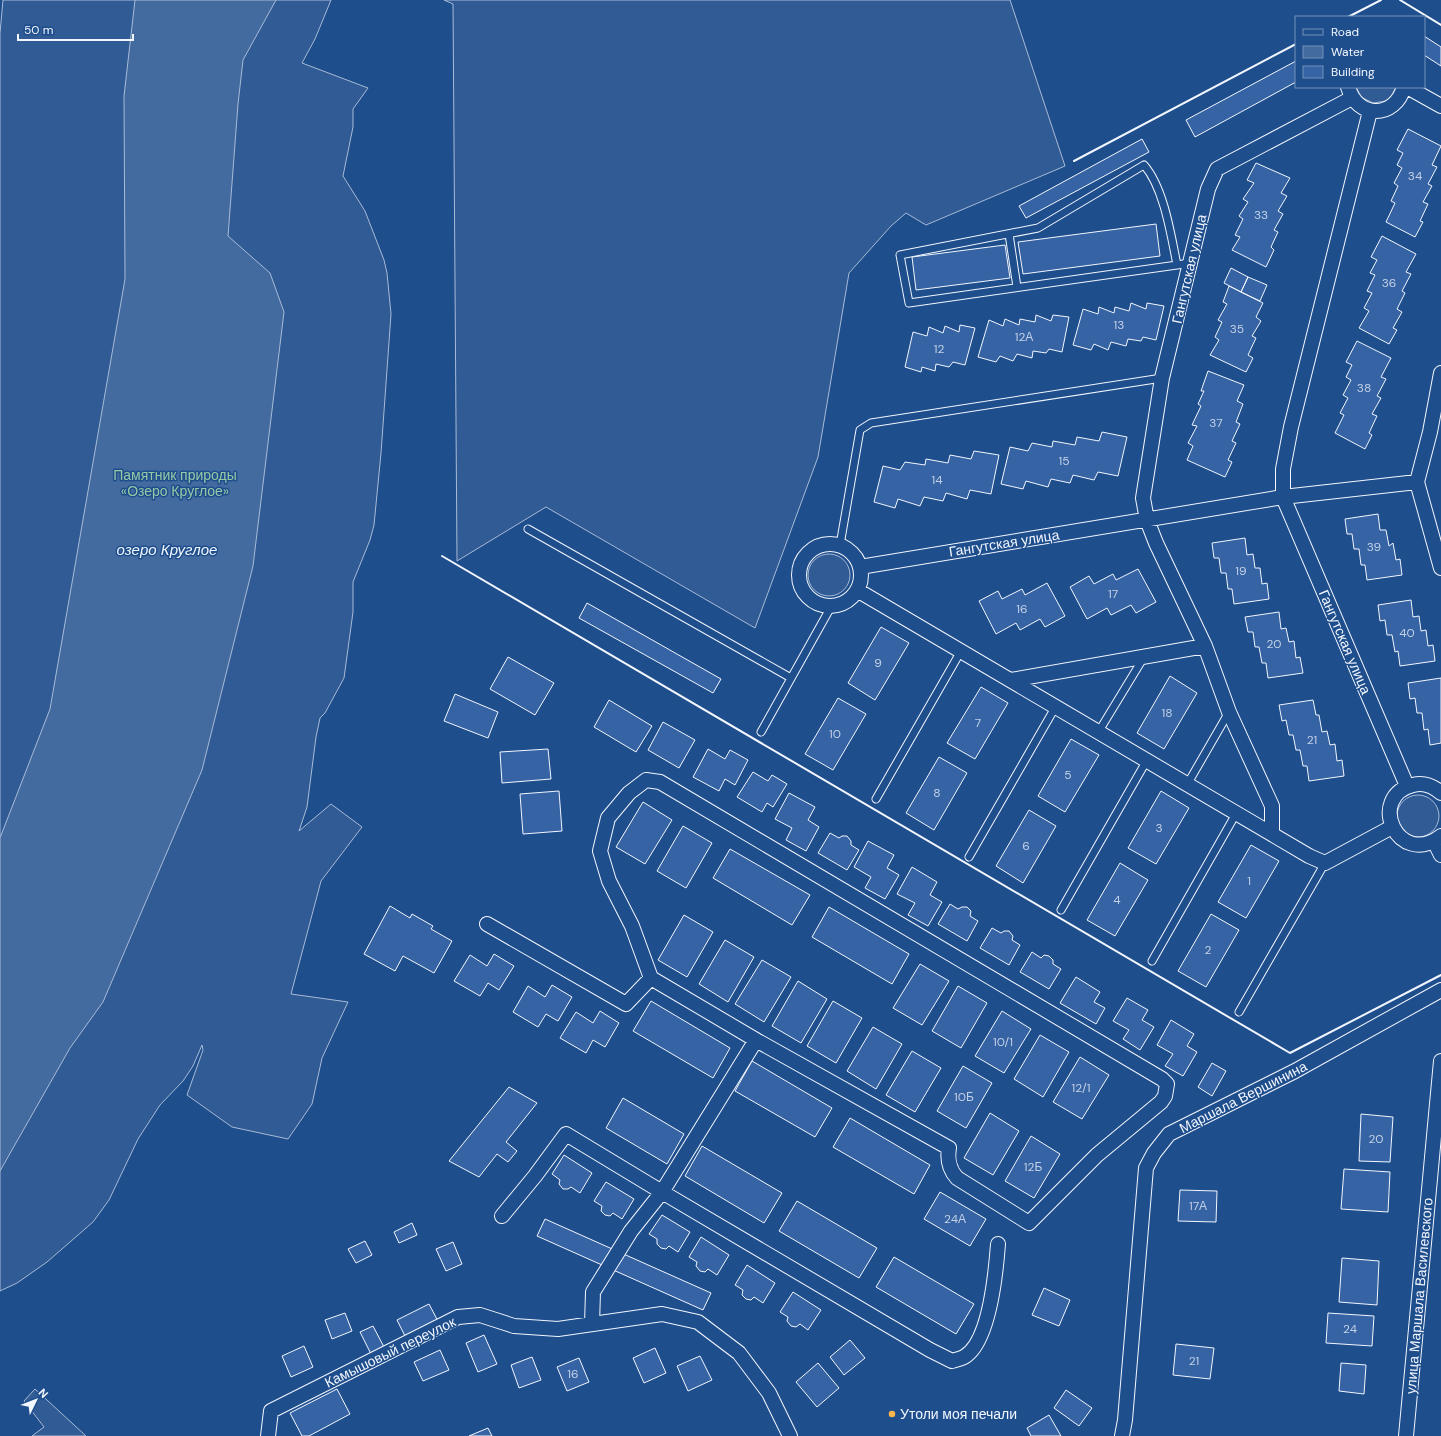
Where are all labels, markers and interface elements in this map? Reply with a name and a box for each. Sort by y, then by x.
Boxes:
scale bar [18,16,133,42]
legend [1295,16,1425,88]
text: 50 m [24,22,53,38]
text: Road [1331,24,1359,40]
text: Water [1331,44,1365,60]
text: Building [1331,64,1375,80]
house number: 34 [1408,168,1422,184]
house number: 33 [1254,207,1268,223]
street label: Гангутская улица [1168,212,1210,325]
house number: 36 [1382,275,1396,291]
house number: 13 [1114,317,1124,333]
house number: 35 [1230,321,1244,337]
house number: 12А [1015,329,1033,345]
house number: 12 [934,341,944,357]
house number: 38 [1357,380,1371,396]
house number: 37 [1209,415,1223,431]
house number: 15 [1058,453,1070,469]
park label: Памятник природы «Озеро Круглое» [113,466,237,500]
house number: 14 [931,472,943,488]
street label: Гангутская улица [947,525,1061,561]
house number: 39 [1367,539,1381,555]
water label: озеро Круглое [117,540,217,560]
house number: 19 [1235,563,1247,579]
house number: 17 [1108,586,1118,602]
street label: Гангутская улица [1315,587,1375,697]
house number: 16 [1016,601,1028,617]
house number: 40 [1399,625,1415,641]
house number: 20 [1266,636,1282,652]
house number: 9 [874,655,882,671]
house number: 18 [1161,705,1173,721]
house number: 7 [975,715,981,731]
house number: 10 [829,726,841,742]
house number: 21 [1307,732,1317,748]
house number: 5 [1064,767,1072,783]
house number: 8 [933,785,941,801]
house number: 3 [1155,820,1163,836]
house number: 6 [1022,838,1030,854]
house number: 1 [1247,873,1251,889]
house number: 4 [1113,892,1121,908]
house number: 2 [1205,942,1212,958]
house number: 10/1 [993,1034,1013,1050]
street label: Маршала Вершинина [1176,1057,1310,1137]
house number: 12/1 [1071,1080,1091,1096]
house number: 10Б [954,1089,974,1105]
house number: 20 [1368,1131,1384,1147]
house number: 12Б [1024,1159,1042,1175]
street label: улица Маршала Василевского [1401,1197,1437,1395]
house number: 17А [1189,1198,1207,1214]
house number: 24А [944,1211,966,1227]
street label: Камышовый переулок [322,1312,459,1392]
house number: 24 [1343,1321,1357,1337]
house number: 21 [1189,1353,1199,1369]
house number: 16 [567,1366,579,1382]
north arrow [16,1380,56,1420]
text: N [35,1385,51,1401]
place label: Утоли моя печали [900,1405,1017,1423]
marker: Утоли моя печали [887,1409,897,1419]

